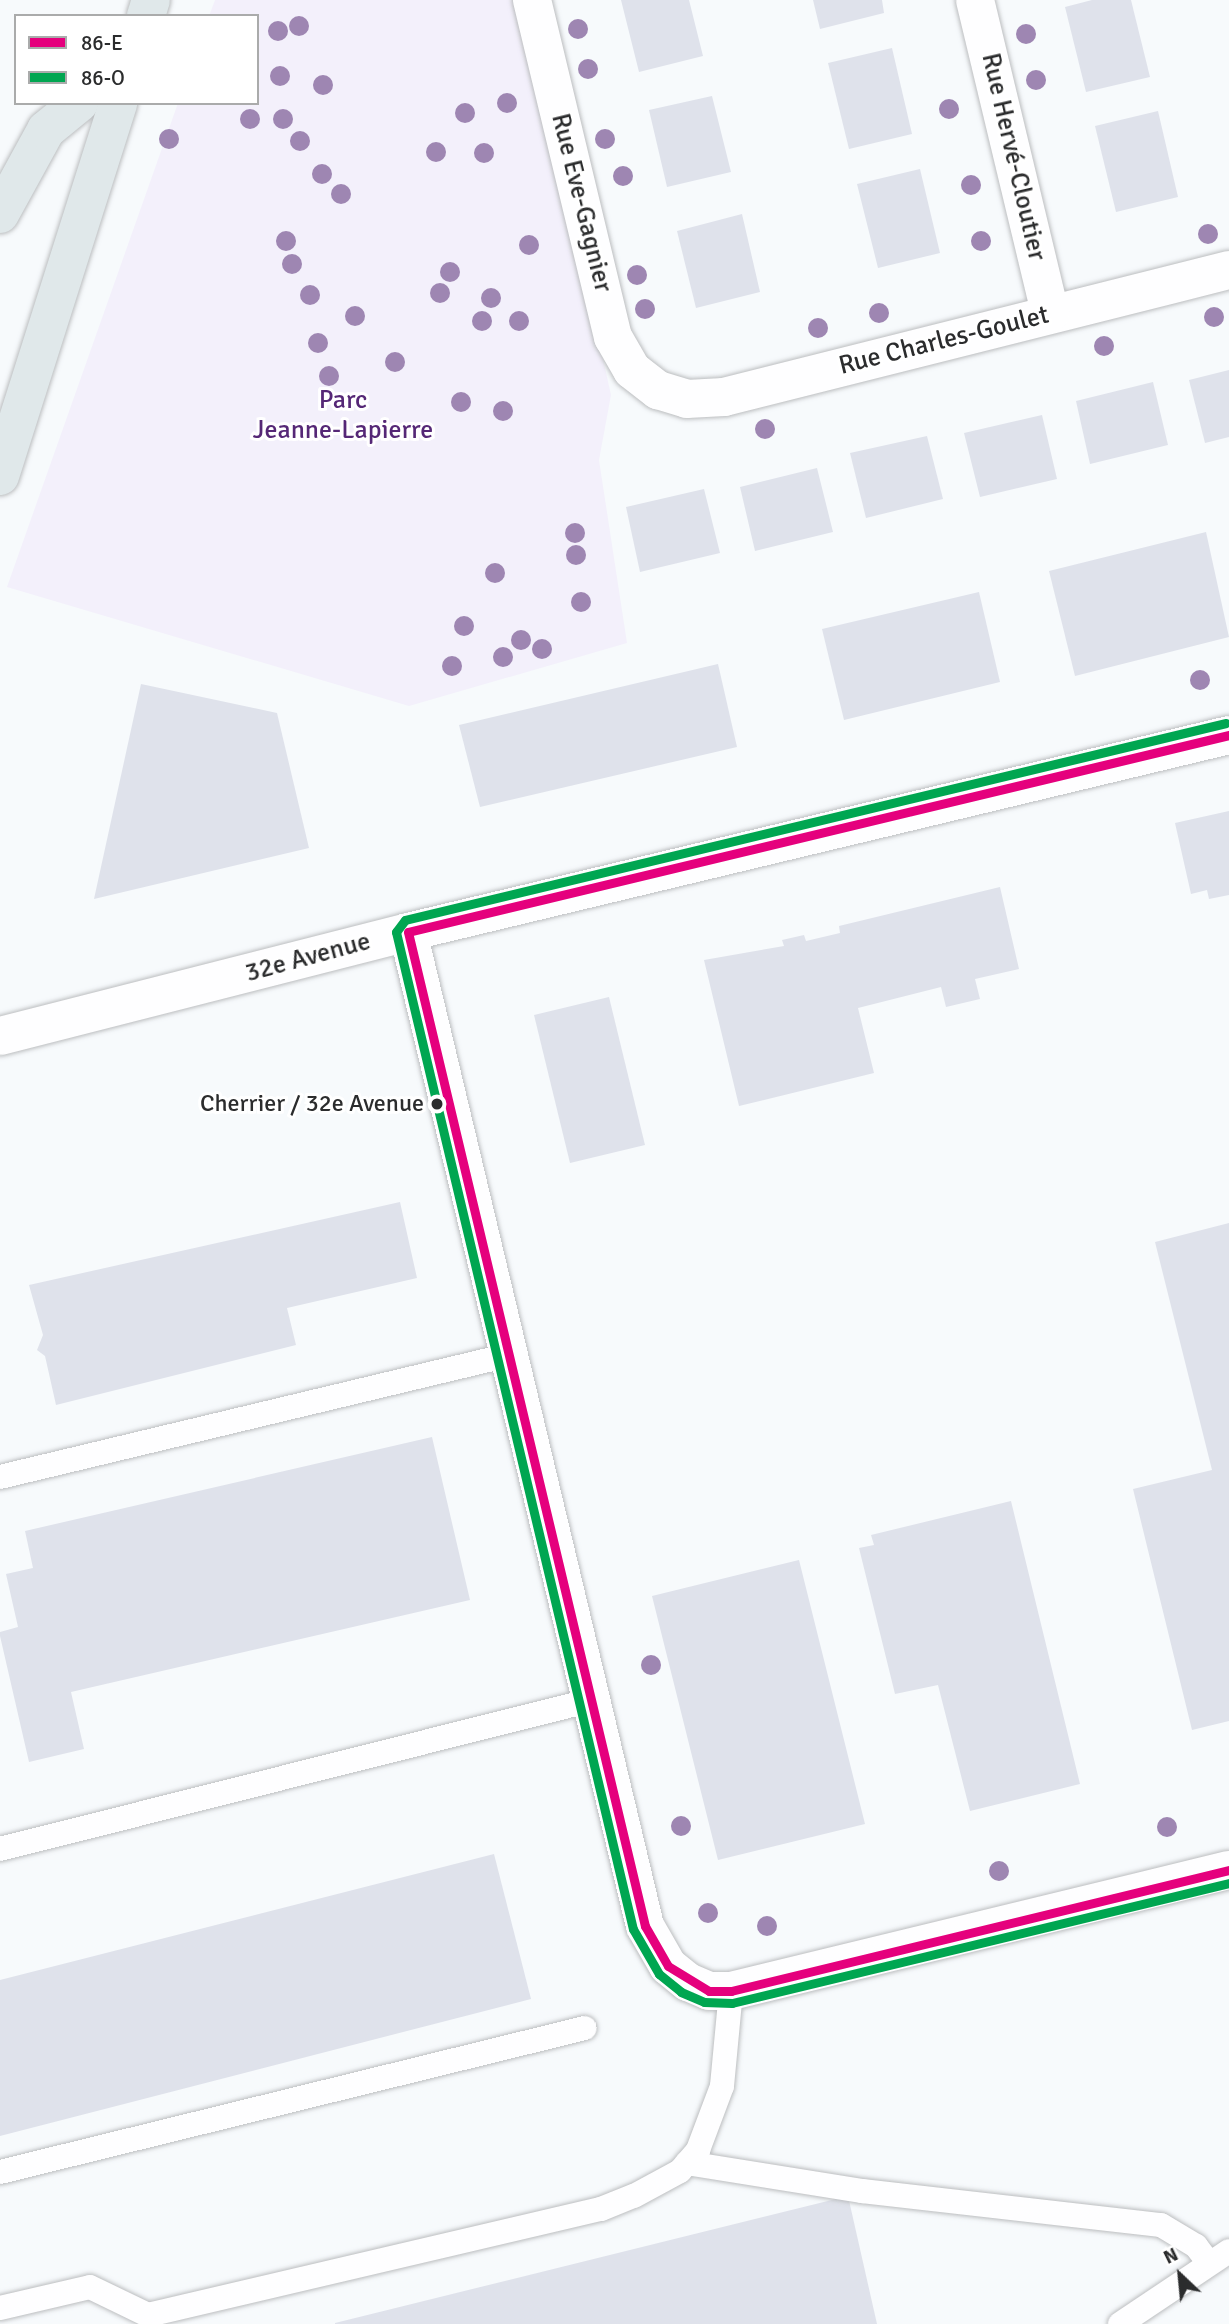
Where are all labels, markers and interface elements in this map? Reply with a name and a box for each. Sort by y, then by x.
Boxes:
legend [14,14,259,105]
text: 86-E [81,30,123,56]
street label: Rue Hervé-Cloutier [974,50,1052,264]
text: 86-O [81,65,125,91]
street label: Rue Eve-Gagnier [544,110,618,296]
street label: Rue Charles-Goulet [836,300,1052,382]
park label: Parc Jeanne-Lapierre [253,385,433,446]
street label: 32e Avenue [242,926,374,990]
place label: Cherrier / 32e Avenue [200,1090,424,1118]
marker: Cherrier / 32e Avenue [430,1097,444,1111]
north arrow [1145,2240,1215,2310]
text: N [1160,2242,1182,2270]

